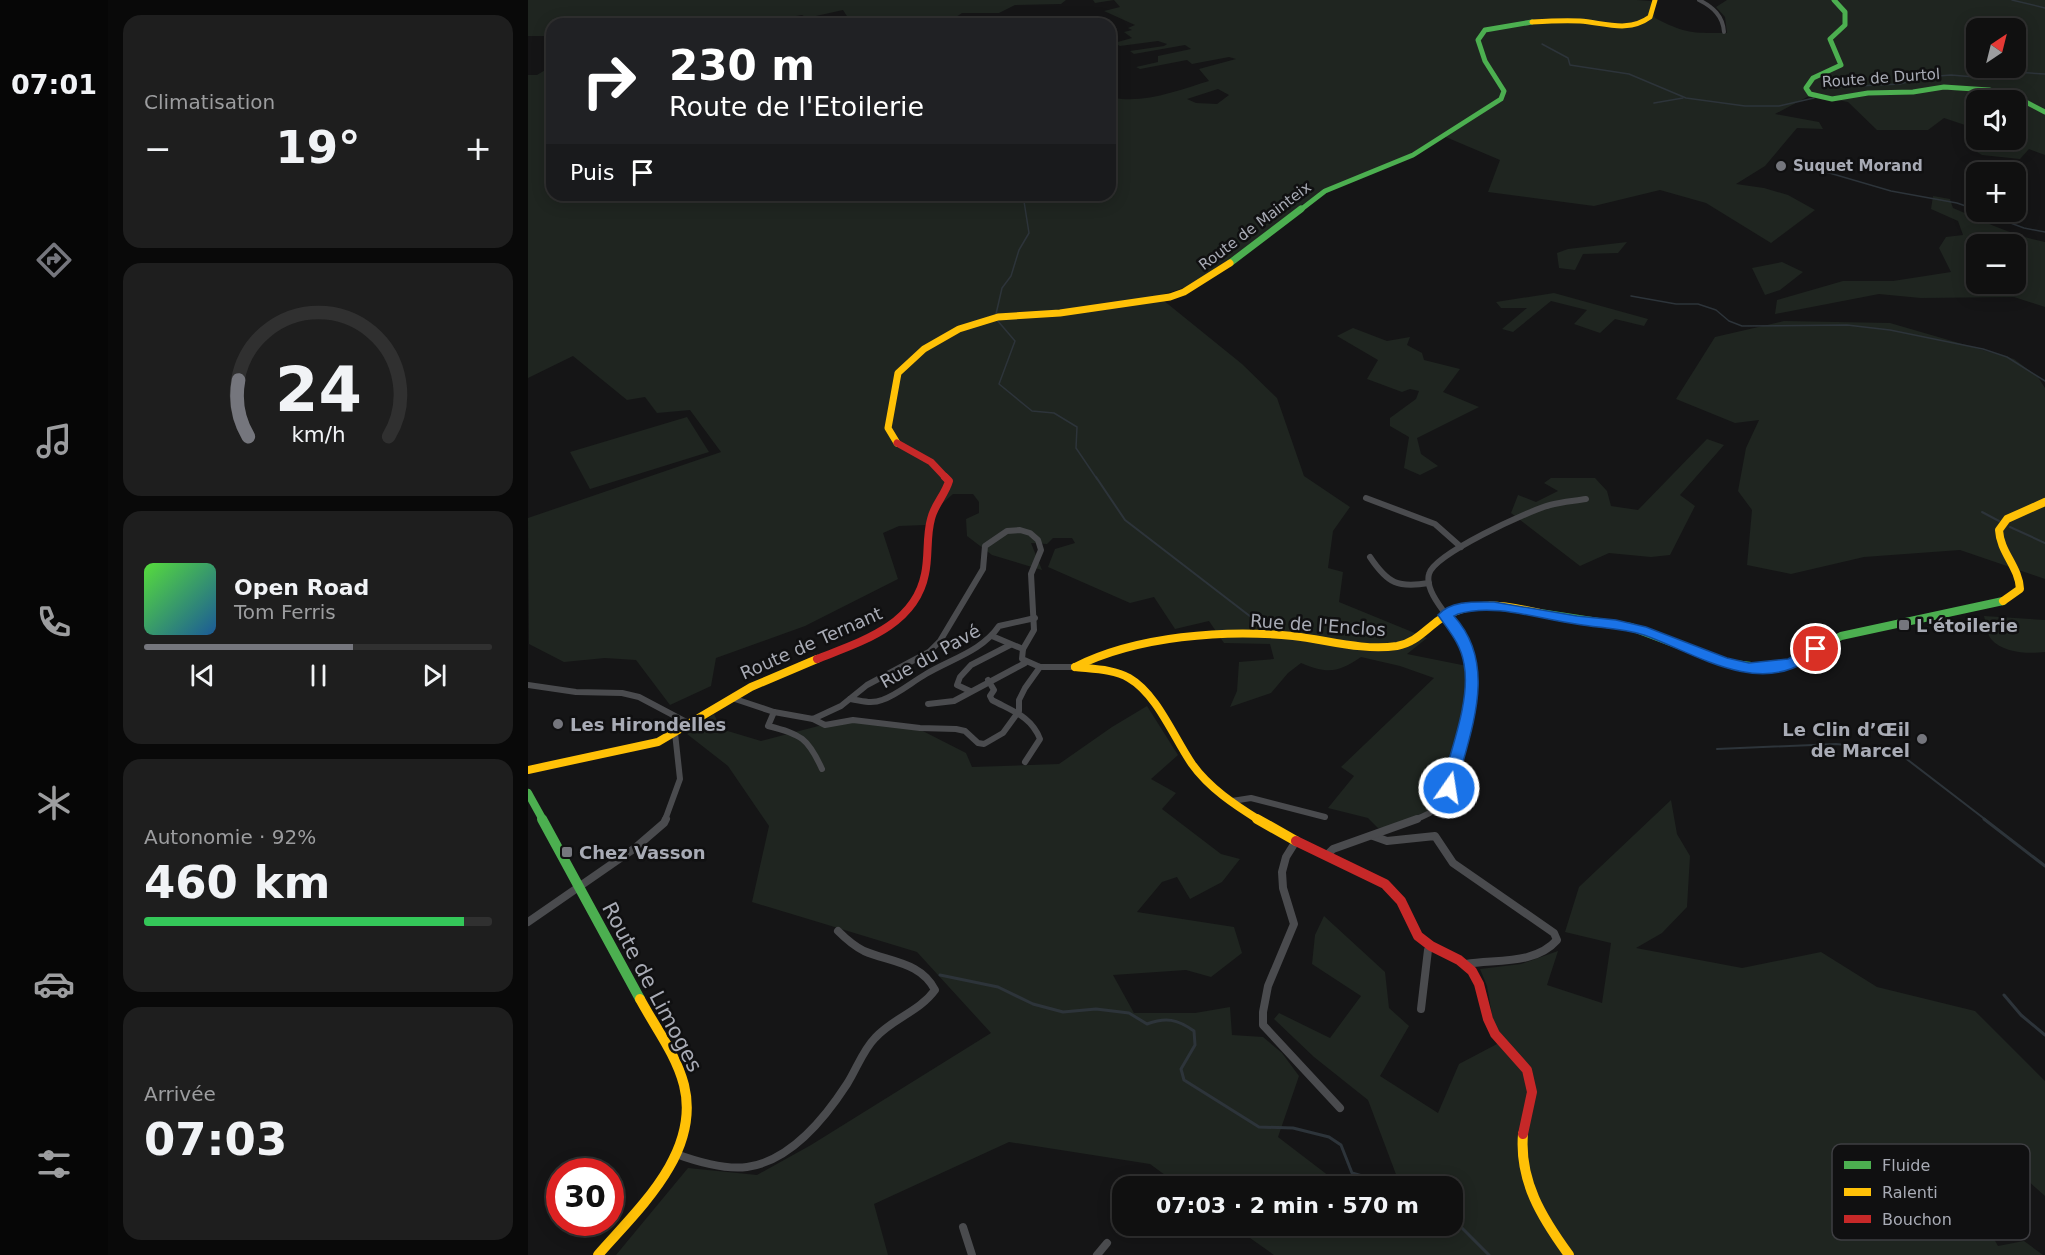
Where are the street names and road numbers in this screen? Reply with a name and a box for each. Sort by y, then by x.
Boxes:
street label: Route de Durtol [1821,65,1941,91]
street label: Route de Mainteix [1195,178,1315,274]
street label: Route de Ternant [737,602,885,684]
street label: Rue de l'Enclos [1249,610,1387,640]
street label: Rue du Pavé [876,620,984,692]
street label: Route de Limoges [597,898,707,1076]

